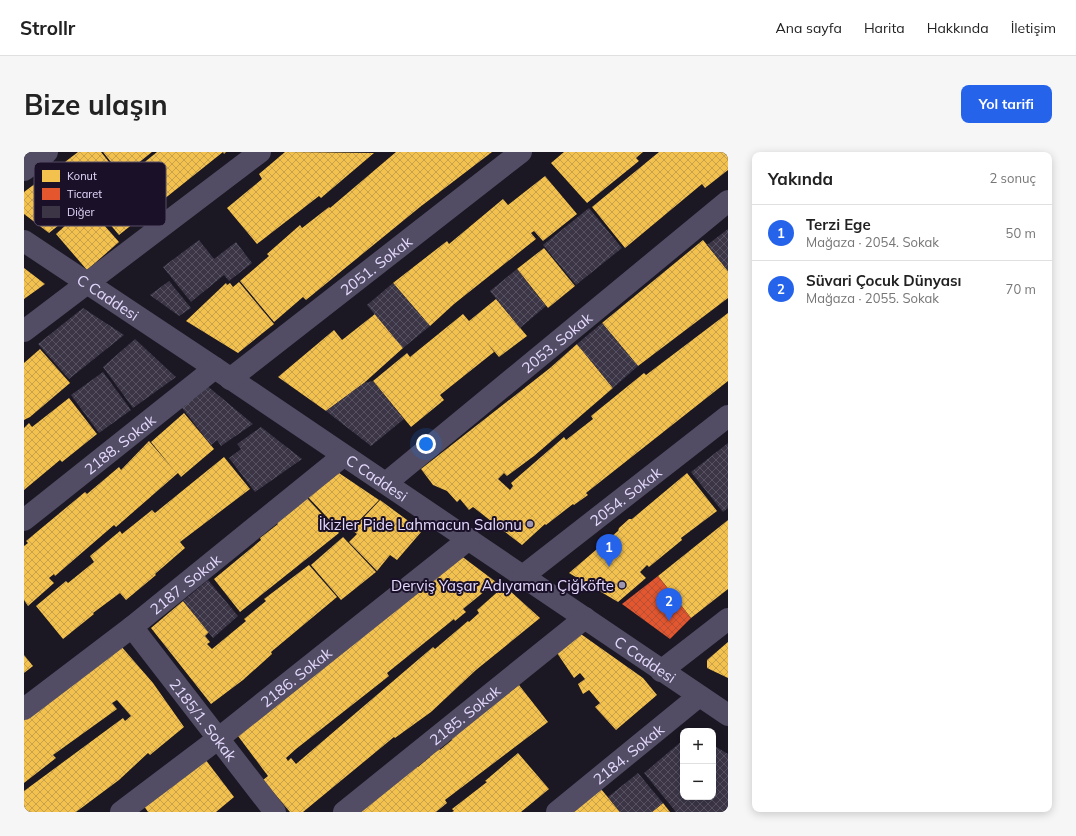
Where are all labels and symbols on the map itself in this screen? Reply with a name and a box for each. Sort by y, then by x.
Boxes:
legend [34,162,166,226]
text: Konut [67,169,97,183]
text: Ticaret [67,187,102,201]
text: Diğer [67,205,94,219]
street label: 2051. Sokak [336,231,416,299]
street label: C Caddesi [74,270,143,324]
street label: 2053. Sokak [517,308,596,377]
street label: 2188. Sokak [80,410,159,478]
your location [416,434,436,454]
street label: C Caddesi [343,450,412,505]
street label: 2054. Sokak [586,462,665,530]
place label: İkizler Pide Lahmacun Salonu [319,515,522,534]
marker: İkizler Pide Lahmacun Salonu [525,519,535,529]
pin: 1 [596,534,622,567]
street label: 2187. Sokak [146,549,225,618]
place label: Derviş Yaşar Adıyaman Çiğköfte [391,576,614,595]
marker: Derviş Yaşar Adıyaman Çiğköfte [617,580,627,590]
pin: 2 [656,588,682,621]
street label: C Caddesi [611,632,680,687]
street label: 2186. Sokak [256,643,335,711]
street label: 2185/1. Sokak [166,675,242,765]
street label: 2185. Sokak [425,680,504,749]
street label: 2184. Sokak [589,719,668,788]

